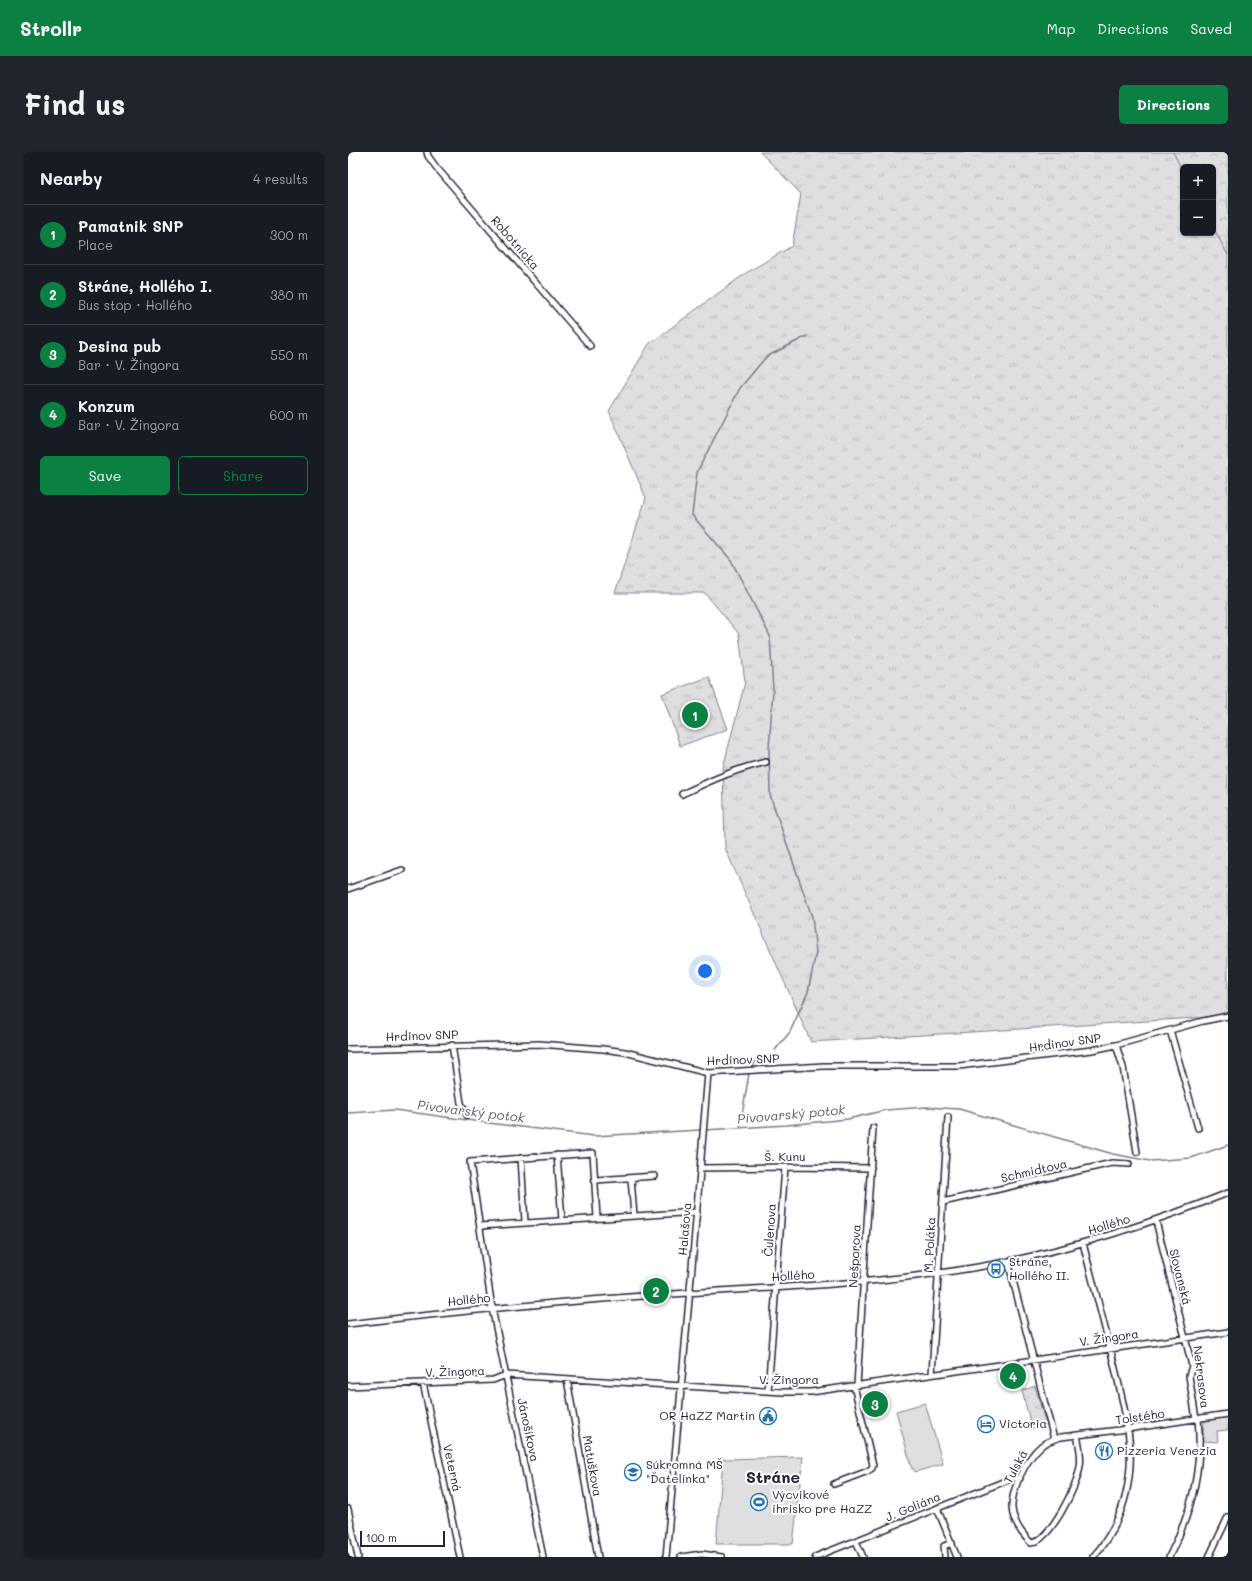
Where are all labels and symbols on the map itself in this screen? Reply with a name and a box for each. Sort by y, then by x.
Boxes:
street label: Robotnícka [488,212,543,273]
pin: 1 [682,700,708,730]
your location [695,961,715,981]
street label: Hrdinov SNP [385,1026,459,1044]
street label: Hrdinov SNP [1028,1029,1102,1055]
street label: Hrdinov SNP [706,1050,780,1068]
water label: Pivovarský potok [416,1095,527,1126]
water label: Pivovarský potok [736,1100,847,1127]
street label: Š. Kunu [764,1148,806,1164]
street label: Schmidtova [999,1155,1069,1185]
street label: Halašova [674,1202,694,1256]
street label: Čulenova [759,1203,779,1257]
street label: Hollého [1086,1210,1132,1238]
street label: M. Poláka [920,1217,938,1273]
street label: Nešporova [844,1224,864,1288]
street label: Slovanská [1166,1247,1196,1306]
place label: Stráne, Hollého II. [1009,1253,1070,1283]
bus stop icon: Stráne, Hollého II. [986,1259,1006,1279]
street label: Hollého [771,1266,815,1284]
pin: 2 [643,1276,669,1306]
street label: Hollého [447,1289,491,1309]
street label: V. Žingora [1078,1325,1140,1349]
street label: Nekrasova [1190,1345,1214,1409]
pin: 4 [1000,1361,1026,1391]
street label: V. Žingora [425,1362,485,1380]
street label: V. Žingora [759,1371,819,1387]
pin: 3 [862,1389,888,1419]
street label: Jánošíkova [514,1396,544,1463]
street label: Tolstého [1114,1405,1165,1427]
public building icon: OR HaZZ Martin [758,1406,778,1426]
place label: OR HaZZ Martin [659,1407,755,1423]
hotel icon: Victoria [976,1414,996,1434]
place label: Victoria [999,1415,1047,1431]
street label: Matuškova [580,1434,606,1498]
restaurant icon: Pizzeria Venezia [1094,1441,1114,1461]
place label: Pizzeria Venezia [1117,1442,1217,1458]
street label: Veterná [440,1443,466,1493]
street label: Tulská [1000,1447,1031,1486]
place label: Súkromná MŠ "Ďatelinka" [646,1456,723,1486]
school or university icon: Súkromná MŠ "Ďatelinka" [623,1462,643,1482]
district label: Stráne [746,1466,800,1487]
place label: Výcvikové ihrisko pre HaZZ [772,1486,872,1516]
street label: J. Goliána [883,1488,943,1524]
sports icon: Výcvikové ihrisko pre HaZZ [749,1492,769,1512]
scale bar [360,1529,445,1548]

